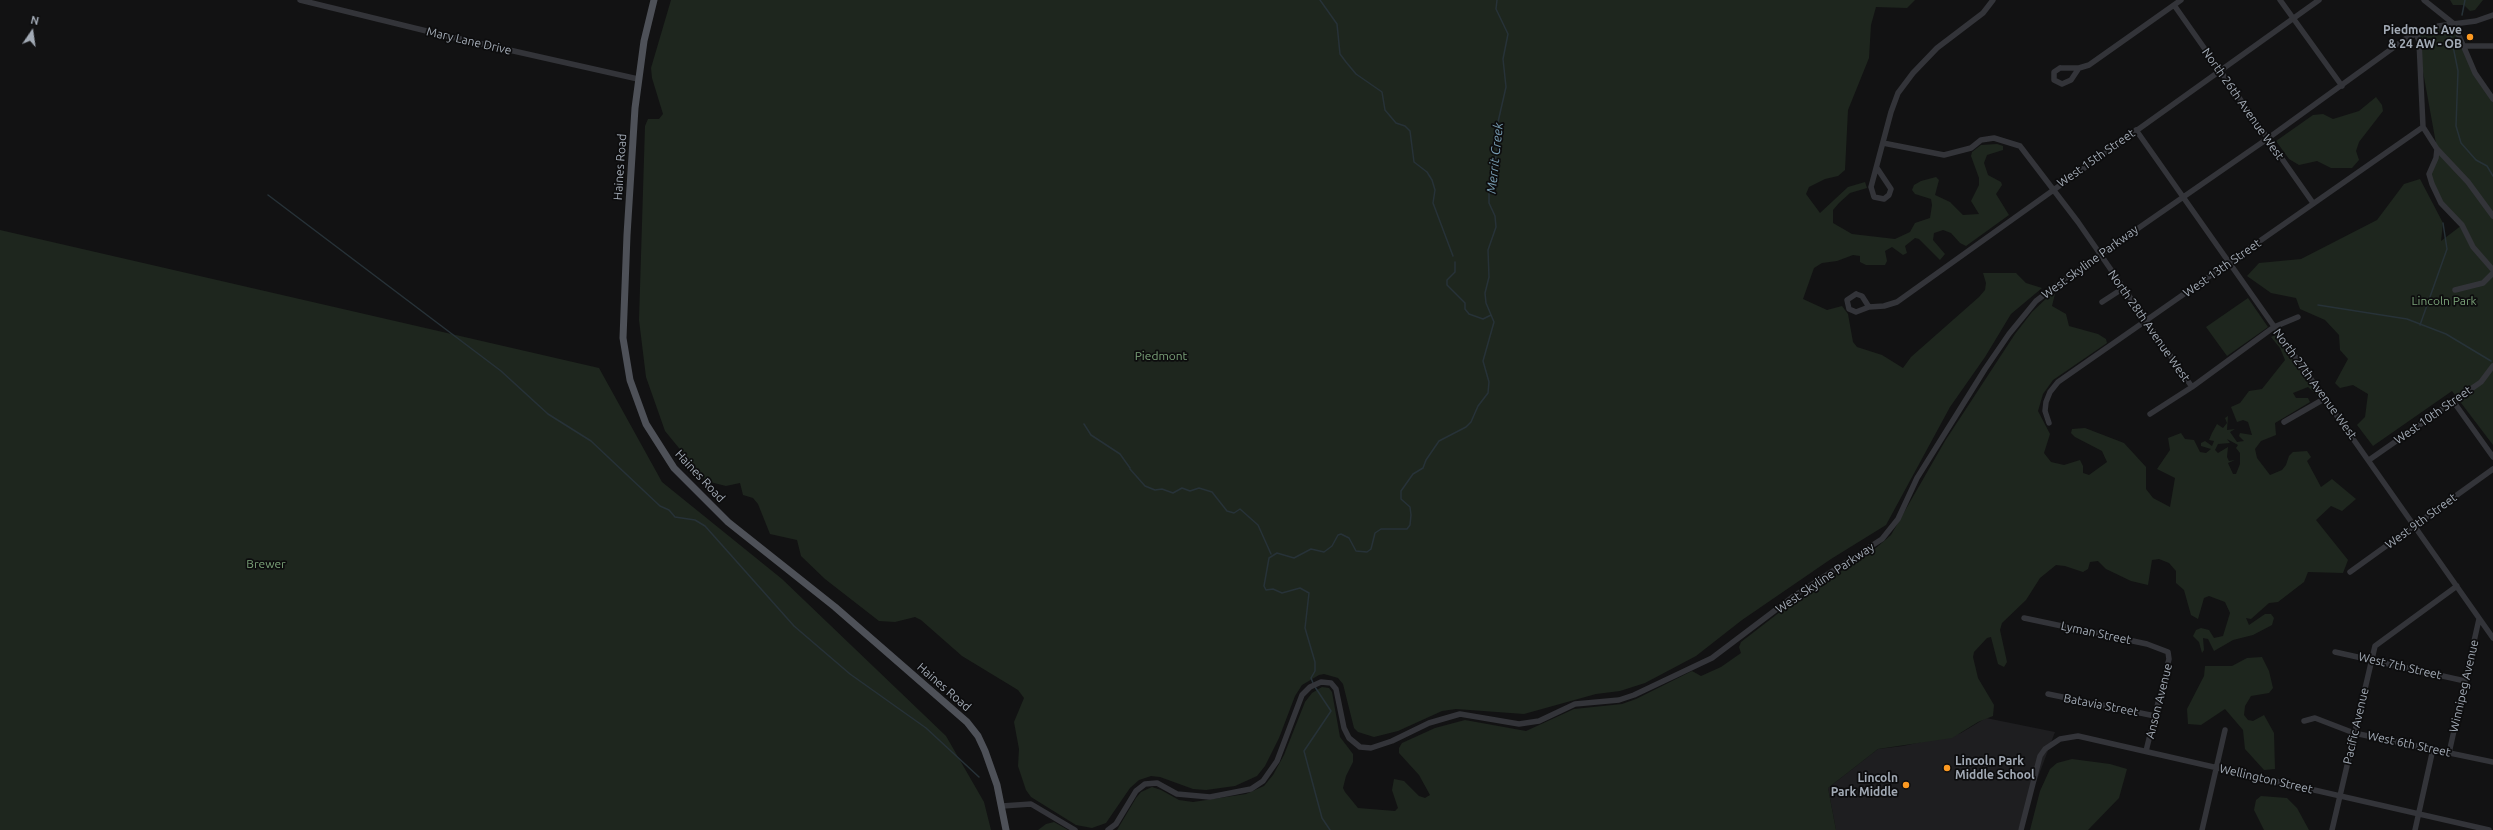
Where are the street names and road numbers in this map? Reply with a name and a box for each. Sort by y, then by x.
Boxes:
street label: Mary Lane Drive [425,24,513,58]
street label: North 26th Avenue West [2199,45,2287,163]
street label: West 15th Street [2054,126,2138,190]
street label: Haines Road [610,133,630,201]
street label: West Skyline Parkway [2039,222,2141,302]
street label: West 13th Street [2180,236,2264,300]
street label: North 28th Avenue West [2105,267,2193,385]
street label: North 27th Avenue West [2270,326,2360,442]
street label: West 10th Street [2391,383,2475,447]
street label: Haines Road [672,447,728,505]
street label: West 9th Street [2382,490,2460,552]
street label: West Skyline Parkway [1773,540,1877,616]
street label: Lyman Street [2060,619,2132,647]
street label: Winnipeg Avenue [2446,638,2482,734]
street label: West 7th Street [2357,649,2443,683]
street label: Haines Road [914,660,974,714]
street label: Anson Avenue [2143,662,2175,740]
street label: Pacific Avenue [2340,686,2372,766]
street label: Batavia Street [2062,691,2140,719]
street label: West 6th Street [2366,728,2452,760]
street label: Wellington Street [2218,761,2314,797]

